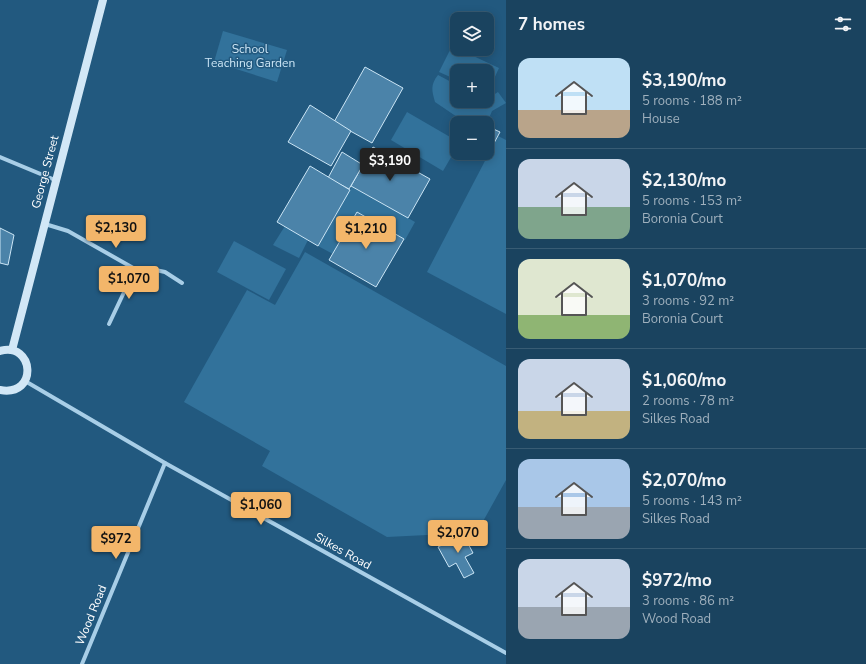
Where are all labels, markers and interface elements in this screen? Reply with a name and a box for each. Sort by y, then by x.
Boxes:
map controls [450,12,494,160]
button: layers [450,12,494,56]
text: 7 homes [518,13,585,36]
icon: filters [832,13,854,35]
park label: School Teaching Garden [205,41,295,71]
button: + [450,64,494,108]
text: $3,190/mo [642,69,726,92]
icon: home [550,74,598,122]
text: 5 rooms · 188 m² [642,92,742,110]
text: House [642,110,680,128]
button: − [450,116,494,160]
street label: George Street [28,133,63,210]
pin: $3,190 [357,148,423,182]
text: $3,190 [369,152,411,170]
text: $2,130/mo [642,169,726,192]
icon: home [550,175,598,223]
text: 5 rooms · 153 m² [642,192,742,210]
text: Boronia Court [642,210,723,228]
pin: $2,130 [83,215,149,249]
pin: $1,210 [333,216,399,250]
text: $2,130 [95,219,137,237]
text: $1,210 [345,220,387,238]
pin: $1,070 [96,266,162,300]
text: $1,070/mo [642,269,726,292]
text: $1,070 [108,270,150,288]
icon: home [550,275,598,323]
text: 3 rooms · 92 m² [642,292,734,310]
text: Boronia Court [642,310,723,328]
text: $1,060/mo [642,369,726,392]
icon: home [550,375,598,423]
text: 2 rooms · 78 m² [642,392,734,410]
text: Silkes Road [642,410,710,428]
text: $2,070/mo [642,469,726,492]
icon: home [550,475,598,523]
pin: $1,060 [228,492,294,526]
text: 5 rooms · 143 m² [642,492,742,510]
text: $1,060 [240,496,282,514]
text: Silkes Road [642,510,710,528]
pin: $2,070 [425,520,491,554]
text: $2,070 [437,524,479,542]
pin: $972 [92,526,140,560]
street label: Silkes Road [312,529,374,573]
text: $972 [100,530,132,548]
text: $972/mo [642,569,712,592]
icon: home [550,575,598,623]
street label: Wood Road [72,582,110,648]
text: 3 rooms · 86 m² [642,592,734,610]
text: Wood Road [642,610,711,628]

